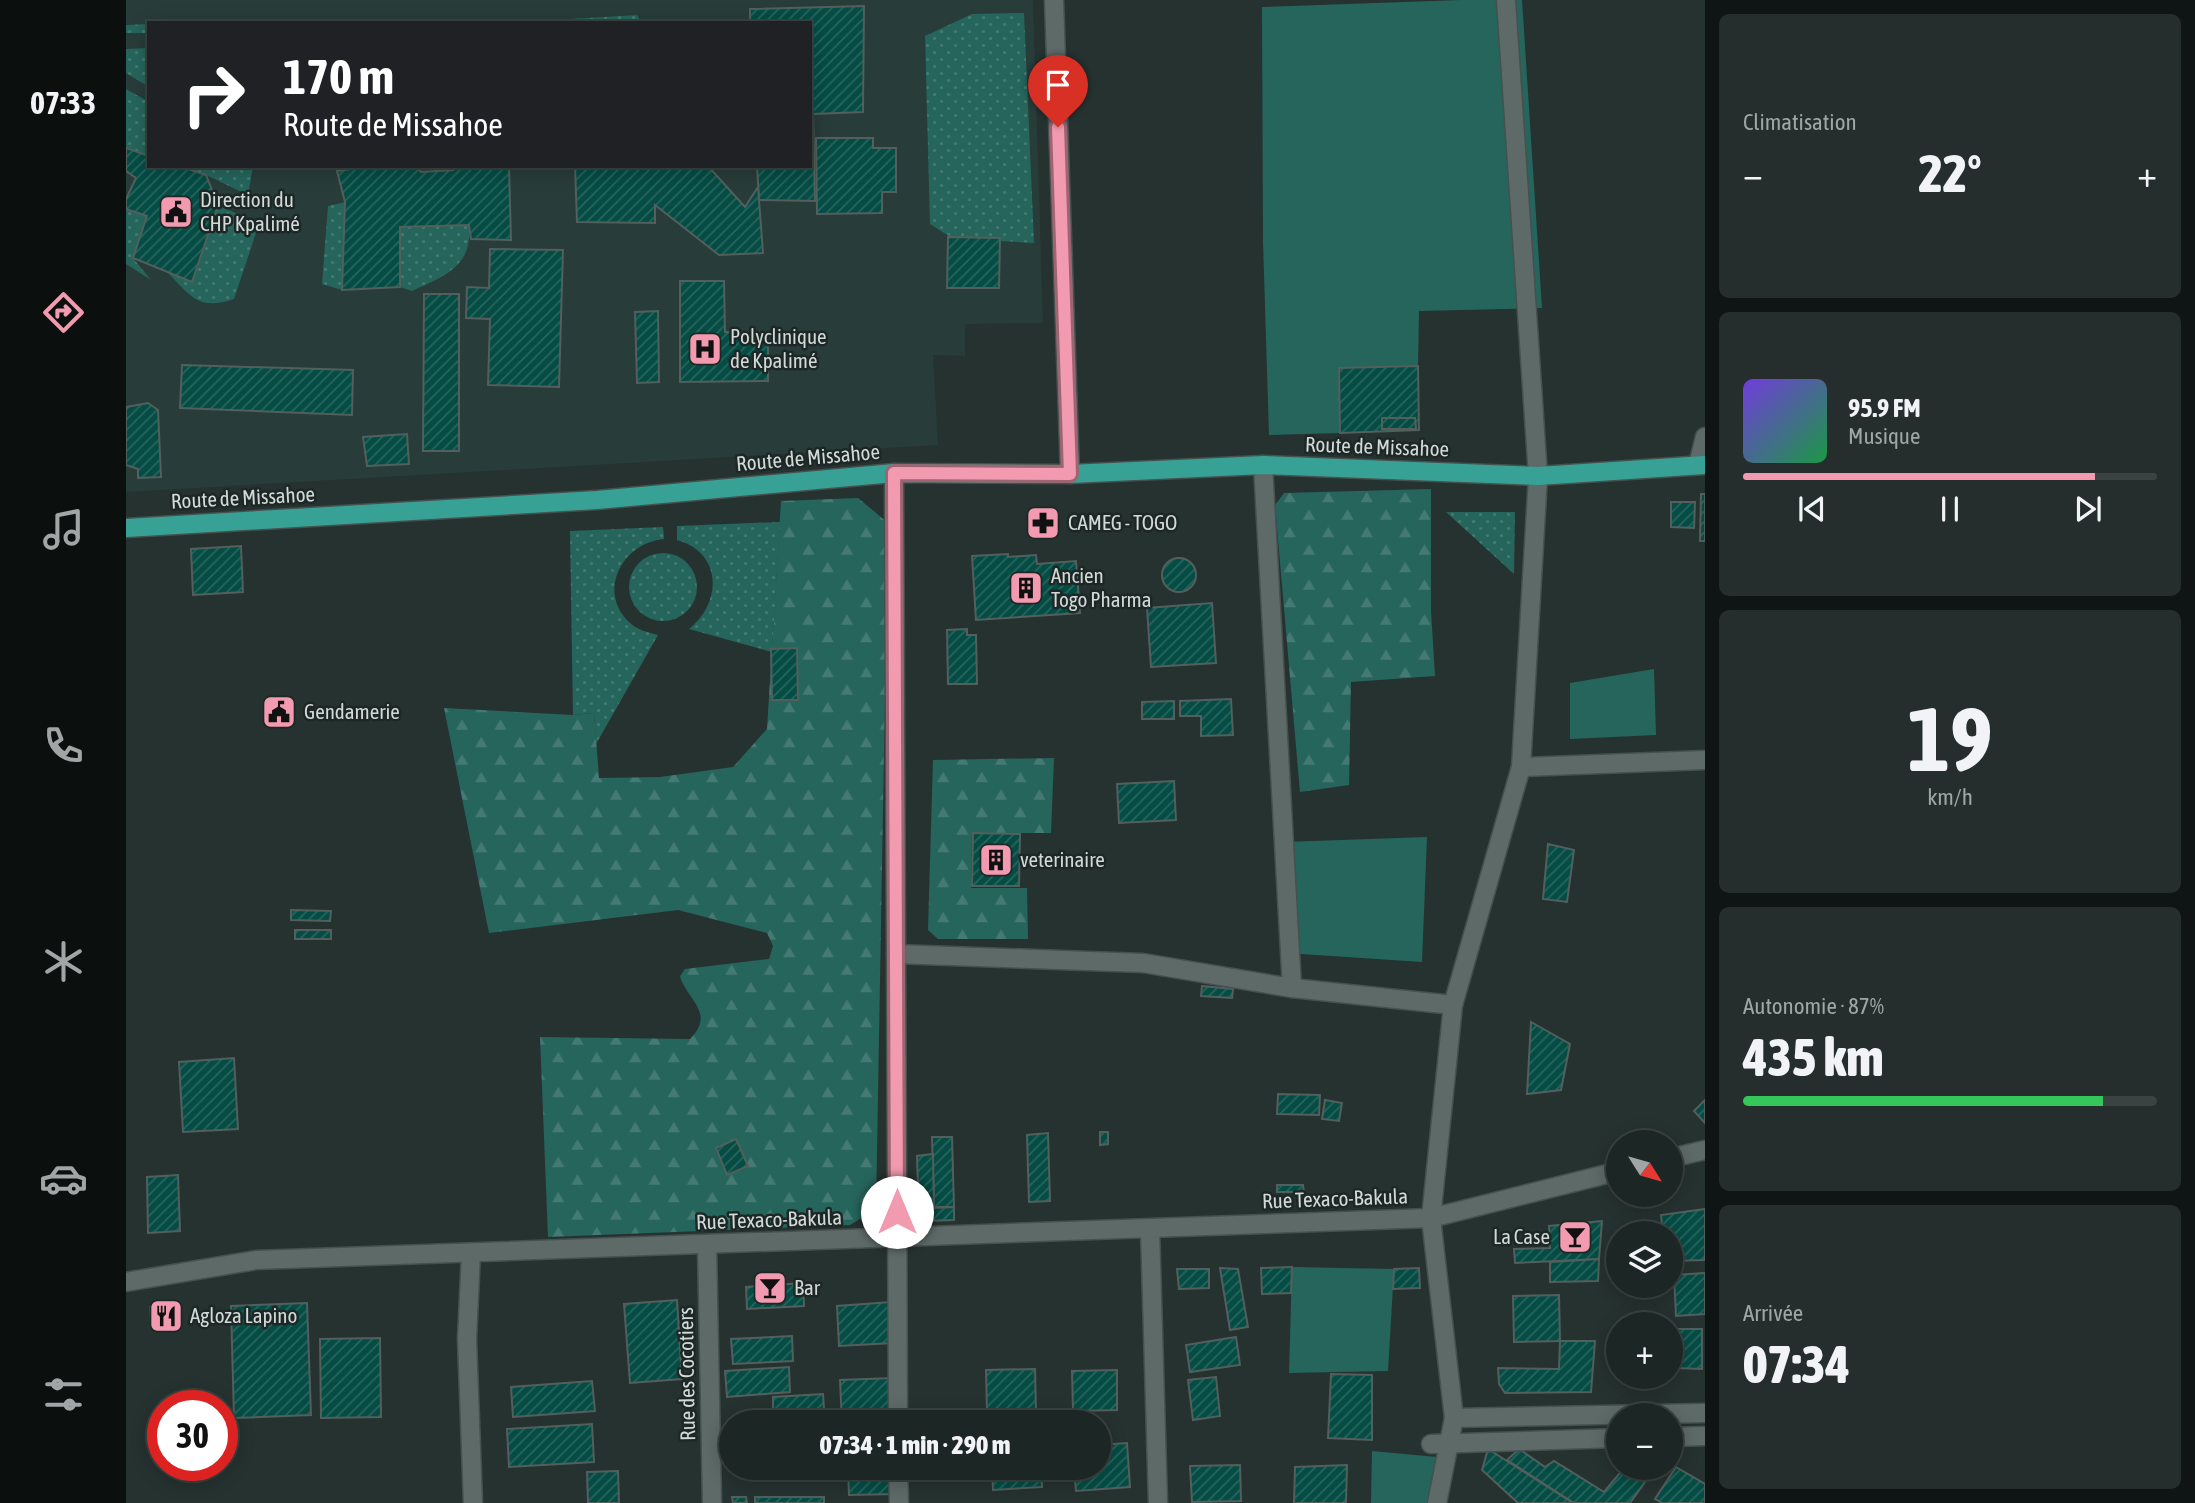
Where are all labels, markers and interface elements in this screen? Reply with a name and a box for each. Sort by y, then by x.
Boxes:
text: 170 m [283,48,394,104]
icon: right [168,49,259,140]
pin [1028,55,1088,127]
icon: arrive [1039,66,1077,104]
text: 07:33 [30,84,96,121]
text: Route de Missahoe [283,106,503,143]
text: Climatisation [1743,109,1857,135]
text: 22° [1918,143,1982,203]
text: − [1743,152,1763,195]
text: + [2137,152,2157,195]
place label: Direction du CHP Kpalimé [200,187,300,235]
public building icon: Direction du CHP Kpalimé [157,193,195,231]
icon: directions [39,288,88,337]
place label: Polyclinique de Kpalimé [730,324,827,372]
hospital icon: Polyclinique de Kpalimé [686,330,724,368]
text: 95.9 FM [1848,393,1921,423]
text: Musique [1848,423,1920,449]
street label: Route de Missahoe [1305,431,1450,461]
street label: Route de Missahoe [735,439,881,475]
street label: Route de Missahoe [170,481,316,513]
icon: previous [1793,490,1831,528]
icon: pause [1931,490,1969,528]
icon: next [2069,490,2107,528]
pharmacy icon: CAMEG - TOGO [1024,504,1062,542]
icon: music [39,505,88,554]
place label: CAMEG - TOGO [1068,510,1177,534]
place label: Ancien Togo Pharma [1051,563,1152,611]
building icon: Ancien Togo Pharma [1007,569,1045,607]
text: 19 [1907,686,1993,790]
public building icon: Gendamerie [260,693,298,731]
place label: Gendamerie [304,699,400,723]
icon: phone [39,721,88,770]
text: km/h [1927,784,1973,810]
building icon: veterinaire [977,841,1015,879]
place label: veterinaire [1020,847,1105,871]
icon: climate [39,937,88,986]
text: Autonomie · 87% [1743,993,1884,1019]
text: 435 km [1743,1027,1884,1087]
north arrow [1606,1130,1684,1208]
map controls [1606,1130,1683,1480]
icon: car [39,1154,88,1203]
position arrow [860,1175,934,1249]
street label: Rue Texaco-Bakula [1262,1183,1408,1213]
street label: Rue Texaco-Bakula [696,1204,842,1234]
bar icon: La Case [1556,1218,1594,1256]
button: layers [1606,1221,1683,1298]
place label: La Case [1493,1224,1550,1248]
bar icon: Bar [751,1269,789,1307]
place label: Bar [794,1275,821,1299]
restaurant icon: Agloza Lapino [147,1297,185,1335]
text: Arrivée [1743,1300,1803,1326]
place label: Agloza Lapino [190,1303,297,1327]
street label: Rue des Cocotiers [673,1307,699,1441]
button: + [1606,1312,1683,1389]
text: 07:34 [1743,1334,1850,1394]
icon: filters [39,1370,88,1419]
speed limit sign: 30 [147,1390,238,1481]
button: − [1606,1403,1683,1480]
text: 07:34 · 1 min · 290 m [820,1430,1010,1460]

